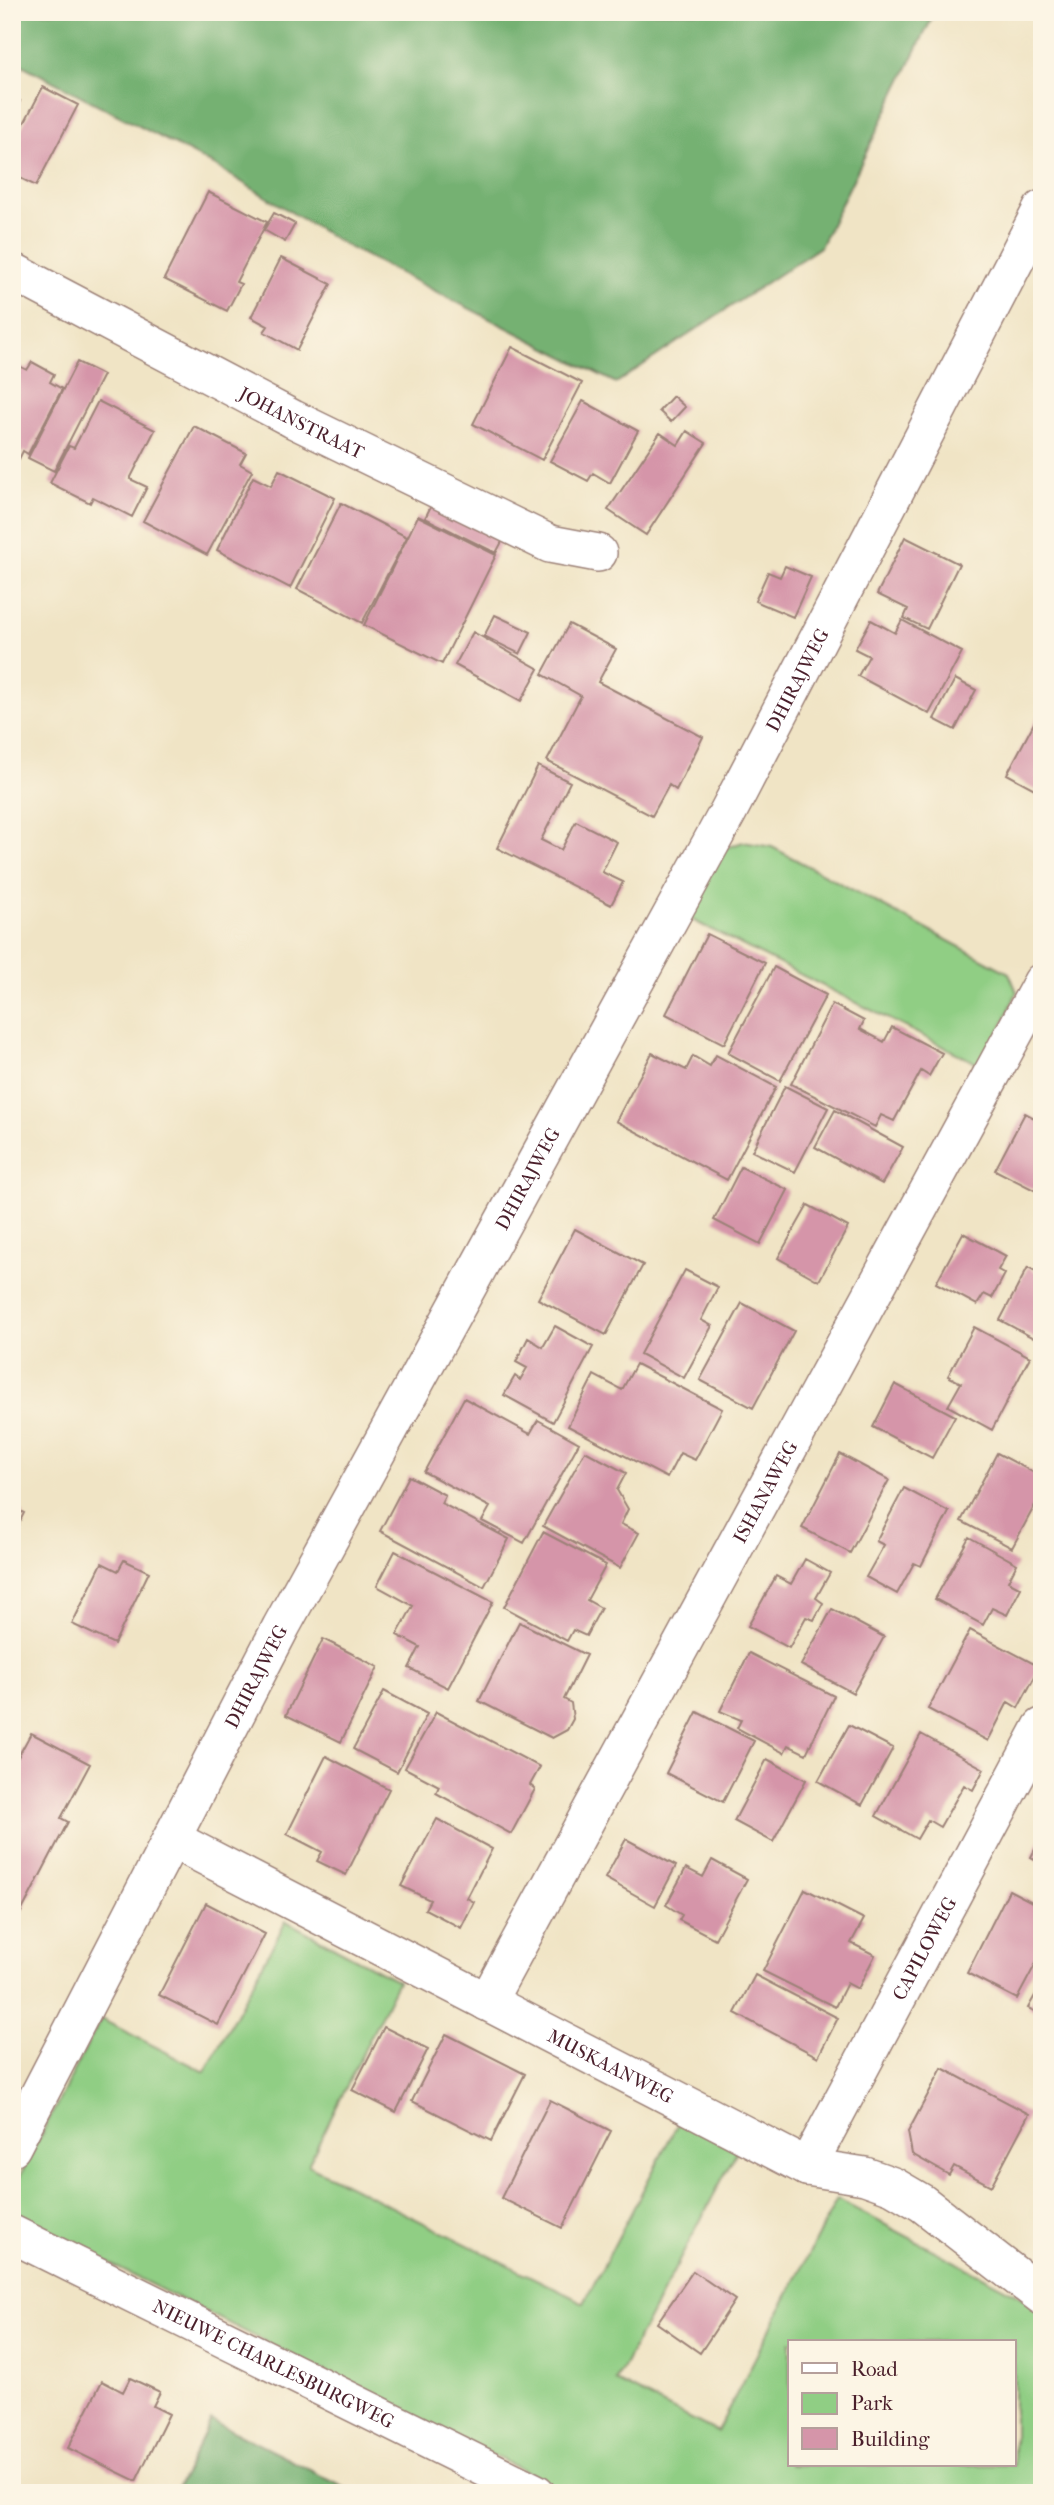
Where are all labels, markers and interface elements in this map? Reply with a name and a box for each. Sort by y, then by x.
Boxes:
street label: JOHANSTRAAT [233,382,368,464]
street label: DHIRAJWEG [762,625,834,736]
street label: DHIRAJWEG [491,1124,565,1234]
street label: ISHANAWEG [729,1437,802,1547]
street label: DHIRAJWEG [221,1621,292,1732]
street label: CAPILOWEG [888,1893,961,2004]
street label: MUSKAANWEG [544,2025,677,2108]
street label: NIEUWE CHARLESBURGWEG [149,2295,398,2433]
legend [788,2340,1016,2466]
text: Road [851,2357,898,2381]
text: Park [851,2391,893,2415]
text: Building [851,2427,930,2451]

